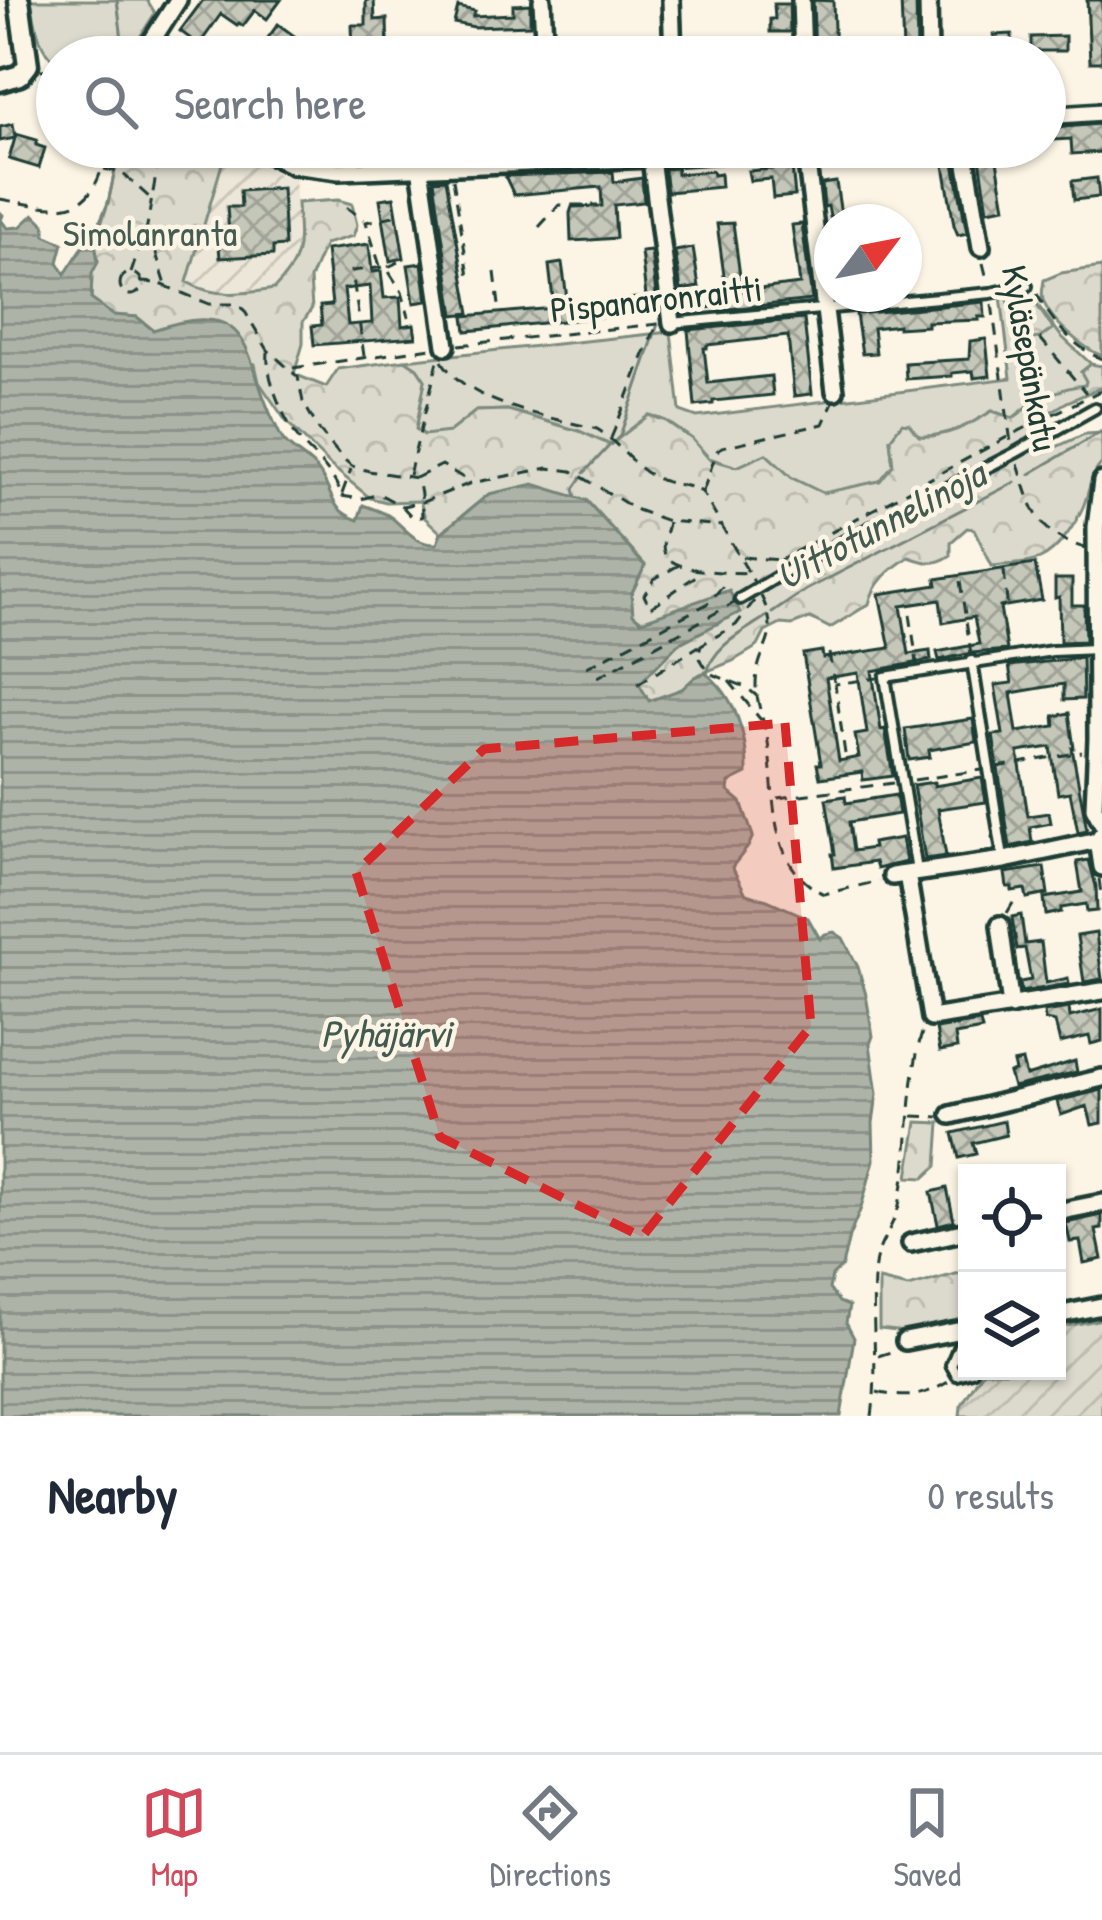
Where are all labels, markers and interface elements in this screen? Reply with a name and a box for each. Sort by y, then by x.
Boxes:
search box [36,36,1066,168]
icon: search [78,69,144,135]
text: Search here [174,72,366,133]
north arrow [814,204,922,312]
park label: Simolanranta [63,208,237,257]
street label: Kyläsepänkatu [991,261,1071,455]
street label: Pispanaronraitti [548,263,764,333]
water label: Uittotunnelinoja [766,445,997,601]
water label: Pyhäjärvi [321,1006,455,1060]
map controls [958,1164,1066,1380]
button: locate [958,1164,1066,1272]
button: layers [958,1272,1066,1380]
text: Nearby [48,1460,178,1529]
text: 0 results [928,1468,1054,1521]
tab: Map [141,1780,207,1896]
tab: Directions [490,1780,611,1896]
tab: Saved [893,1780,961,1896]

